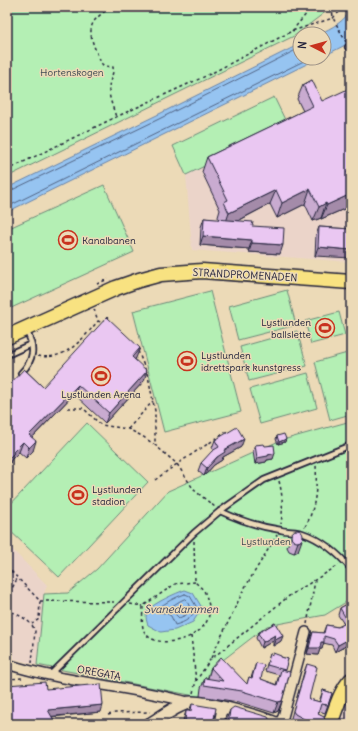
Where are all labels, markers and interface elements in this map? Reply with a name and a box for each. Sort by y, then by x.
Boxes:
north arrow [292,26,332,66]
text: N [295,40,309,49]
park label: Hortenskogen [40,66,104,79]
sports icon: Kanalbanen [57,229,79,251]
place label: Kanalbanen [82,234,136,247]
street label: STRANDPROMENADEN [192,266,298,284]
place label: Lystlunden ballslette [261,316,311,341]
sports icon: Lystlunden ballslette [314,317,336,339]
place label: Lystlunden idrettspark kunstgress [201,349,301,374]
sports icon: Lystlunden idrettspark kunstgress [176,350,198,372]
sports icon: Lystlunden Arena [90,365,112,387]
place label: Lystlunden Arena [61,388,141,401]
place label: Lystlunden stadion [92,483,142,508]
sports icon: Lystlunden stadion [67,484,89,506]
park label: Lystlunden [241,535,291,548]
water label: Svanedammen [144,602,219,616]
street label: OREGATA [76,663,122,683]

